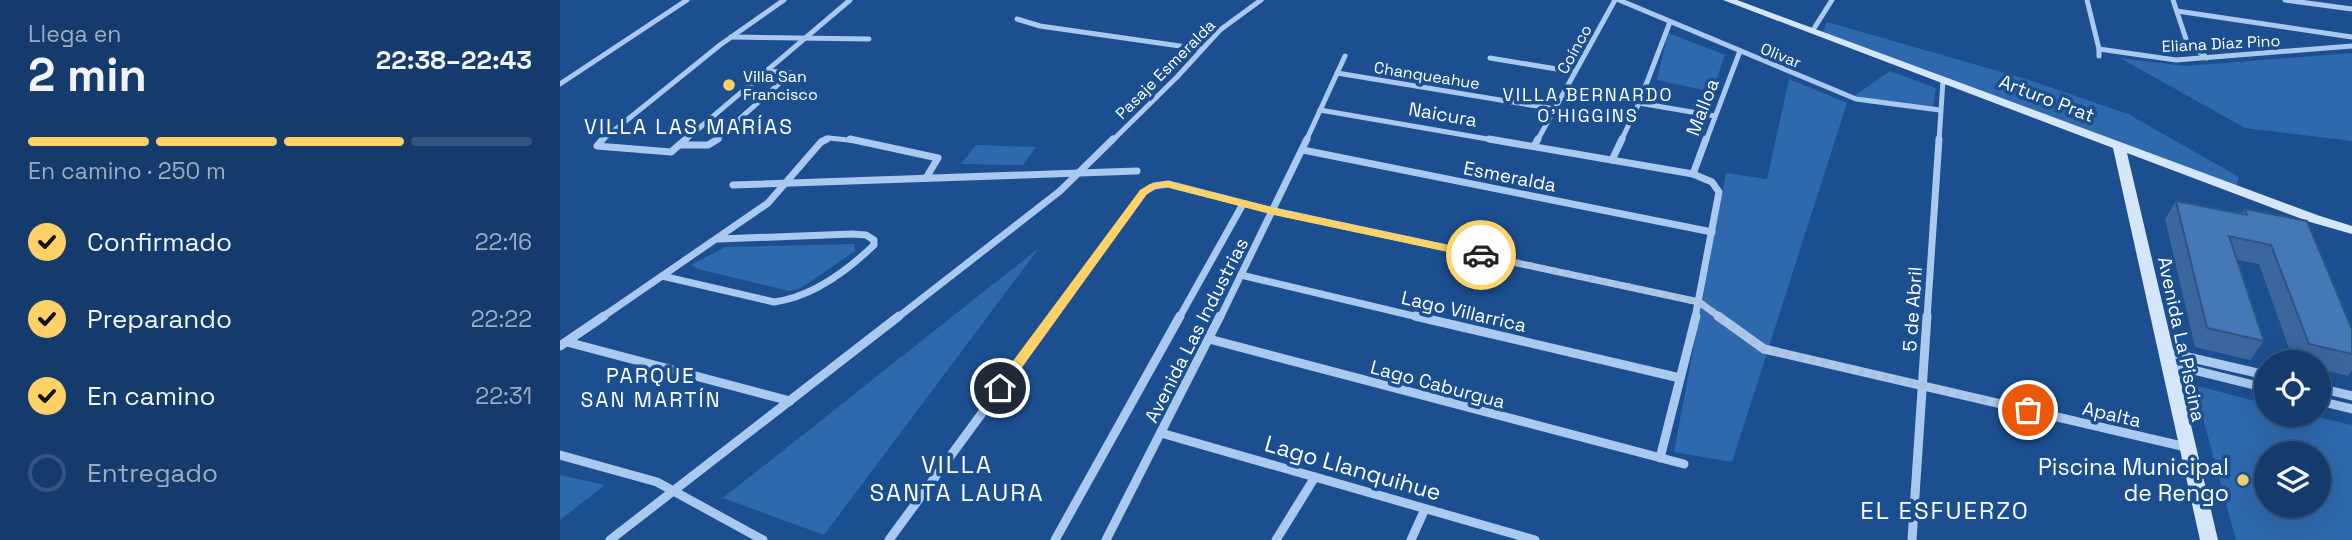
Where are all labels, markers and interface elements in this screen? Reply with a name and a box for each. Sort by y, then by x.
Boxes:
street label: Pasaje Esmeralda [1111,15,1220,124]
text: Llega en [28,19,121,49]
street label: Coínco [1552,21,1597,78]
street label: Eliana Díaz Pino [2161,30,2281,57]
street label: Olivar [1757,38,1804,73]
text: 22:38–22:43 [376,43,532,77]
text: 2 min [28,46,147,104]
street label: Chanqueahue [1373,57,1481,94]
place label: Villa San Francisco [743,66,818,105]
street label: Arturo Prat [1996,69,2098,128]
street label: Malloa [1680,75,1725,139]
marker: Villa San Francisco [721,77,737,93]
district label: VILLA BERNARDO O'HIGGINS [1503,83,1673,127]
street label: Naicura [1407,96,1479,133]
district label: VILLA LAS MARÍAS [584,113,794,140]
street label: Esmeralda [1461,155,1558,198]
text: En camino · 250 m [28,156,226,186]
courier [1446,220,1516,290]
icon: check [28,223,66,261]
text: Confirmado [87,225,232,259]
text: 22:16 [475,227,532,257]
street label: Avenida Las Industrias [1139,233,1254,427]
icon: car [1462,236,1500,274]
street label: Avenida La Piscina [2152,254,2211,424]
street label: 5 de Abril [1897,266,1928,352]
street label: Lago Villarrica [1399,285,1529,338]
icon: check [28,300,66,338]
text: Preparando [87,302,232,336]
text: 22:22 [471,304,532,334]
map controls [2254,350,2331,518]
button: locate [2254,350,2331,427]
street label: Lago Caburgua [1368,354,1508,414]
pin [970,358,1030,418]
district label: PARQUE SAN MARTÍN [580,362,722,413]
icon: home [981,369,1019,407]
icon: check [28,377,66,415]
text: En camino [87,379,216,413]
pin [1998,380,2058,440]
text: 22:31 [475,381,532,411]
icon: bag [2009,391,2047,429]
street label: Apalta [2080,396,2144,433]
street label: Lago Llanquihue [1261,428,1445,508]
button: layers [2254,441,2331,518]
district label: VILLA SANTA LAURA [869,449,1045,508]
place label: Piscina Municipal de Rengo [2038,452,2229,508]
text: Entregado [87,456,218,490]
marker: Piscina Municipal de Rengo [2235,472,2251,488]
district label: EL ESFUERZO [1860,495,2030,526]

